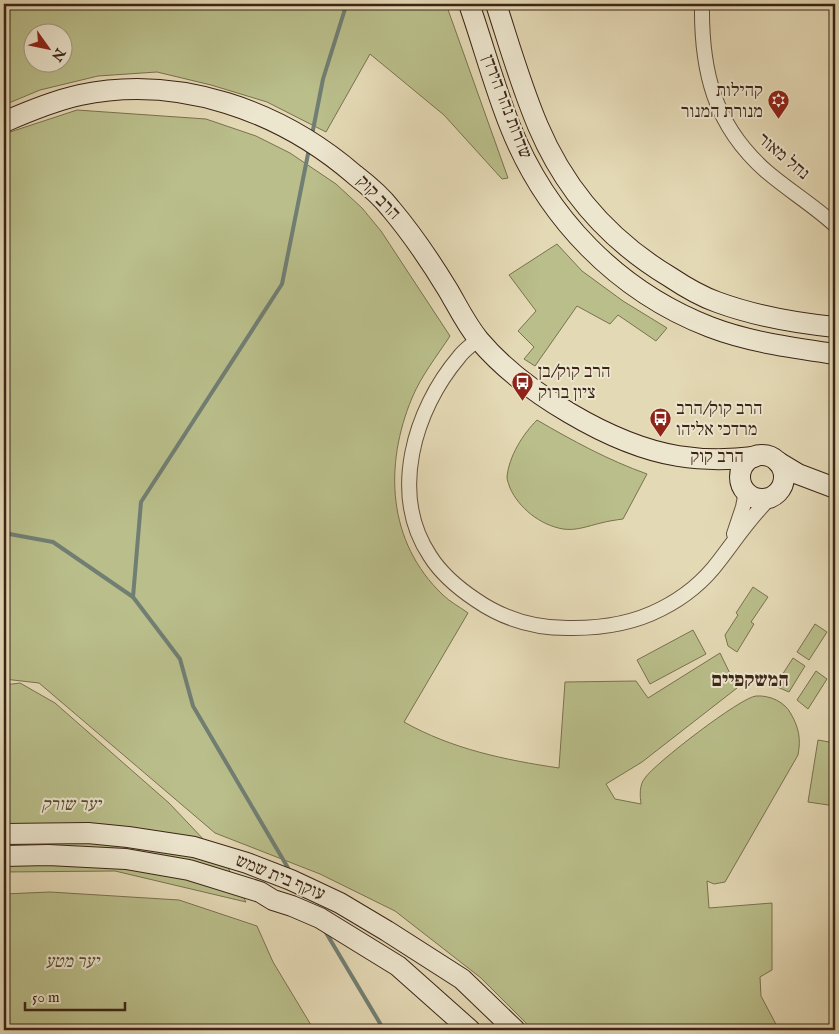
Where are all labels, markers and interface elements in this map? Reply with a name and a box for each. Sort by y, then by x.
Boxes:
north arrow [22,22,72,72]
text: N [47,44,69,65]
street label: שדרות נהר הירדן [476,52,536,162]
place label: קהילות מנורת המנור [681,80,763,124]
synagogue icon: קהילות מנורת המנור [767,89,791,120]
street label: נחל מאור [752,129,814,185]
street label: הרב קוק [351,171,405,225]
place label: הרב קוק/בן ציון ברוק [538,361,611,405]
bus stop icon: הרב קוק/בן ציון ברוק [510,370,534,401]
place label: הרב קוק/הרב מרדכי אליהו [676,398,763,442]
bus stop icon: הרב קוק/הרב מרדכי אליהו [648,407,672,438]
street label: הרב קוק [690,446,744,469]
district label: המשקפיים [711,668,789,693]
park label: יער שורק [41,794,103,817]
street label: עוקף בית שמש [232,850,328,906]
park label: יער מטע [45,951,101,974]
scale bar [25,979,125,1011]
text: 50 m [32,988,60,1007]

